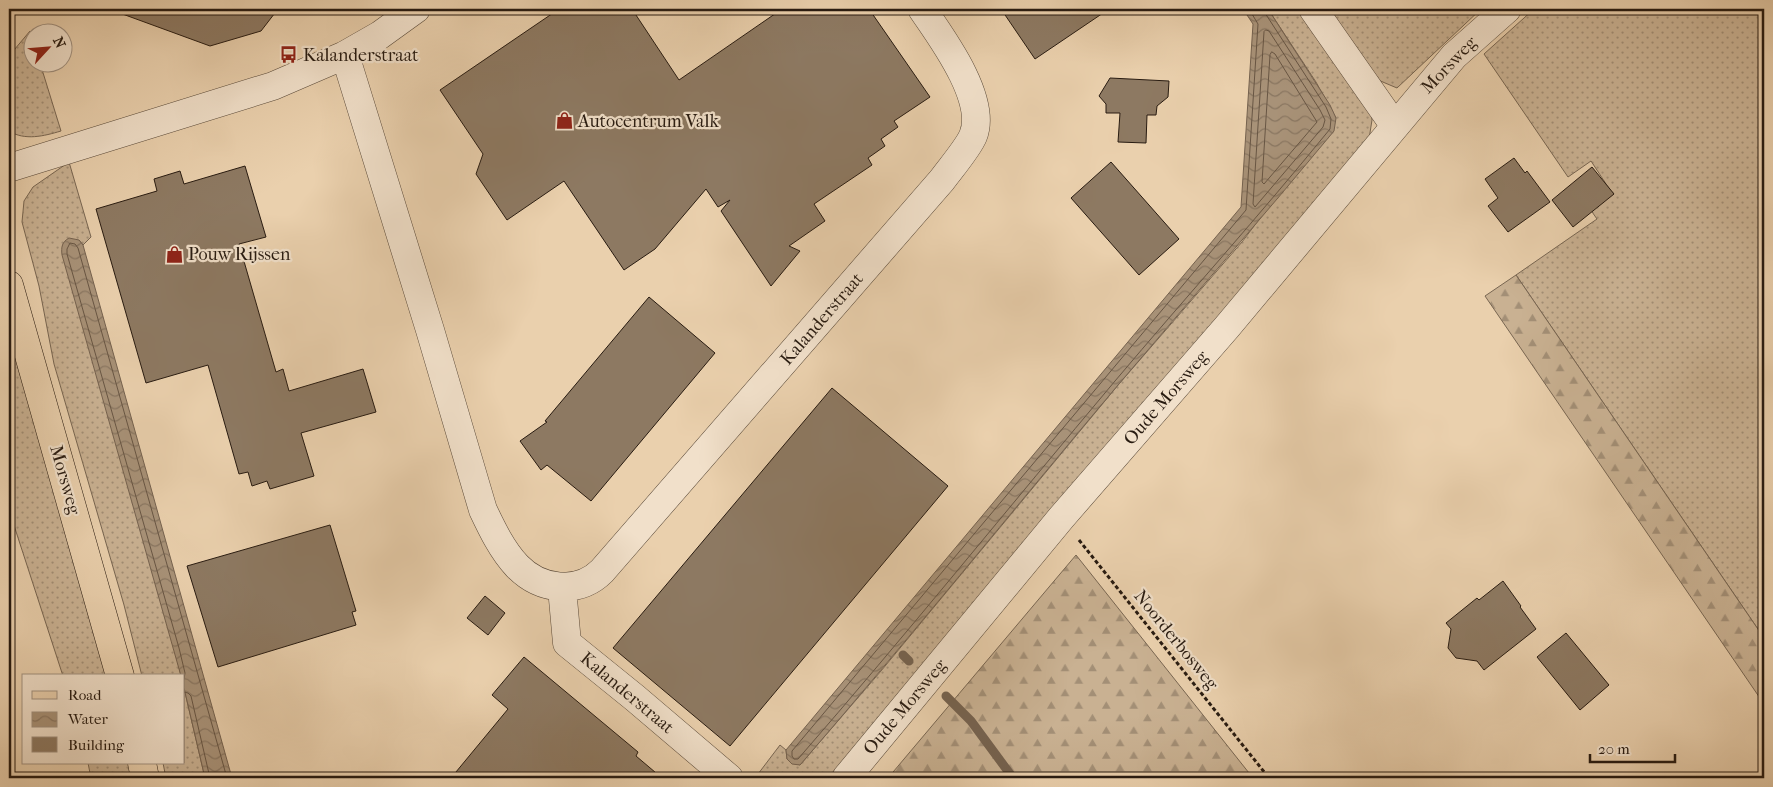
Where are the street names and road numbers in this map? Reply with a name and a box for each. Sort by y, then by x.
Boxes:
street label: Morsweg [1417,32,1482,98]
street label: Kalanderstraat [776,268,868,369]
street label: Oude Morsweg [1119,346,1213,449]
street label: Morsweg [45,443,85,517]
street label: Noorderbosweg [1129,586,1223,694]
street label: Kalanderstraat [576,648,678,739]
street label: Oude Morsweg [859,655,951,759]

